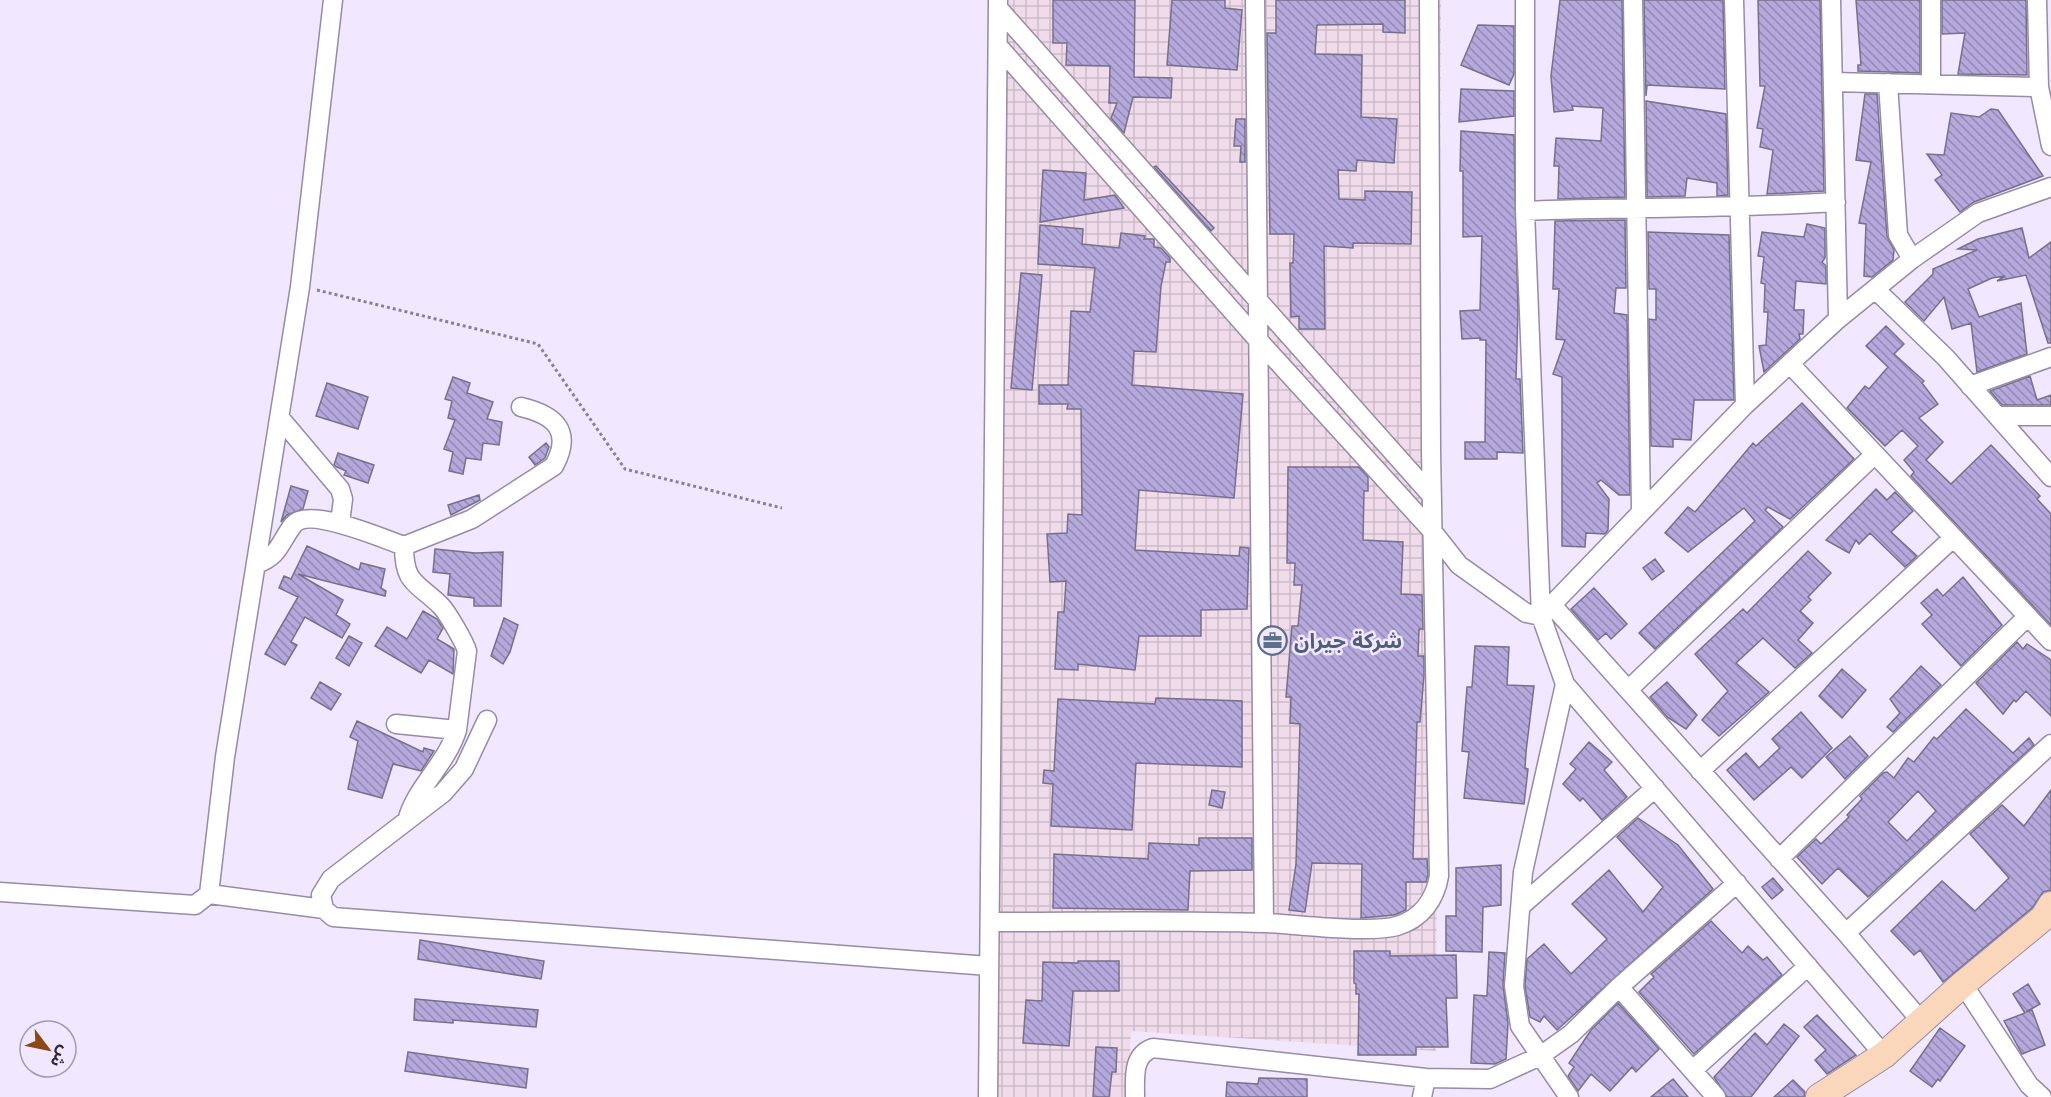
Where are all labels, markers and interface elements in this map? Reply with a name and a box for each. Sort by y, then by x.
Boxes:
office icon: شركة جيران [1257,625,1289,657]
place label: شركة جيران [1294,626,1402,656]
north arrow [18,1019,78,1079]
text: ش [45,1041,76,1072]

